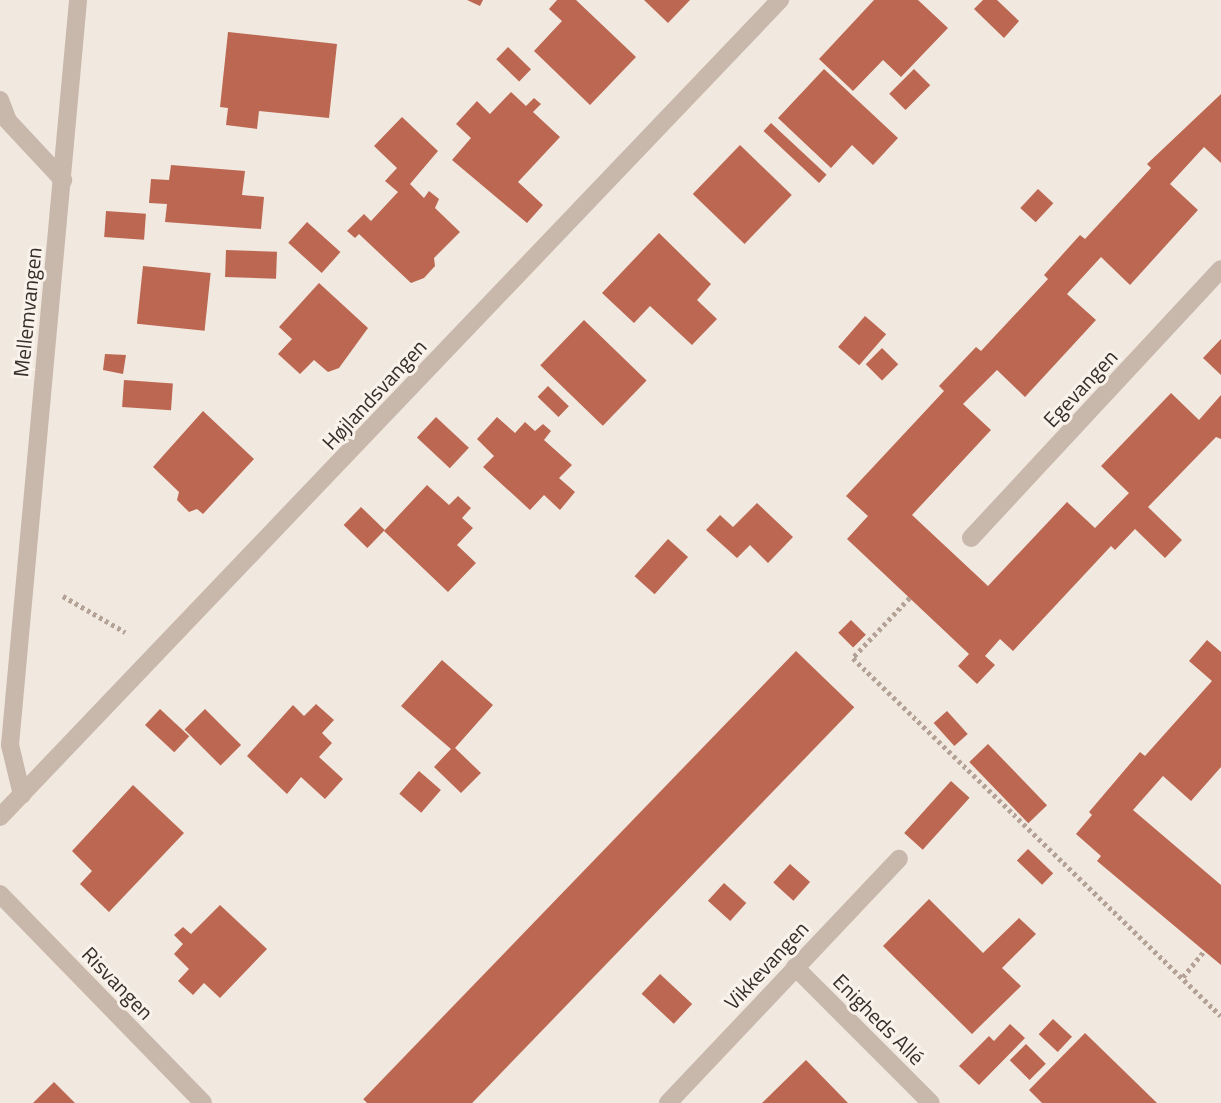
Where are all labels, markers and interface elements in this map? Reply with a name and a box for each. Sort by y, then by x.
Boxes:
street label: Mellemvangen [8,246,46,378]
street label: Højlandsvangen [317,334,431,454]
street label: Egevangen [1038,344,1122,432]
street label: Vikkevangen [719,916,813,1014]
street label: Risvangen [77,941,159,1025]
street label: Enigheds Allé [828,968,930,1070]

